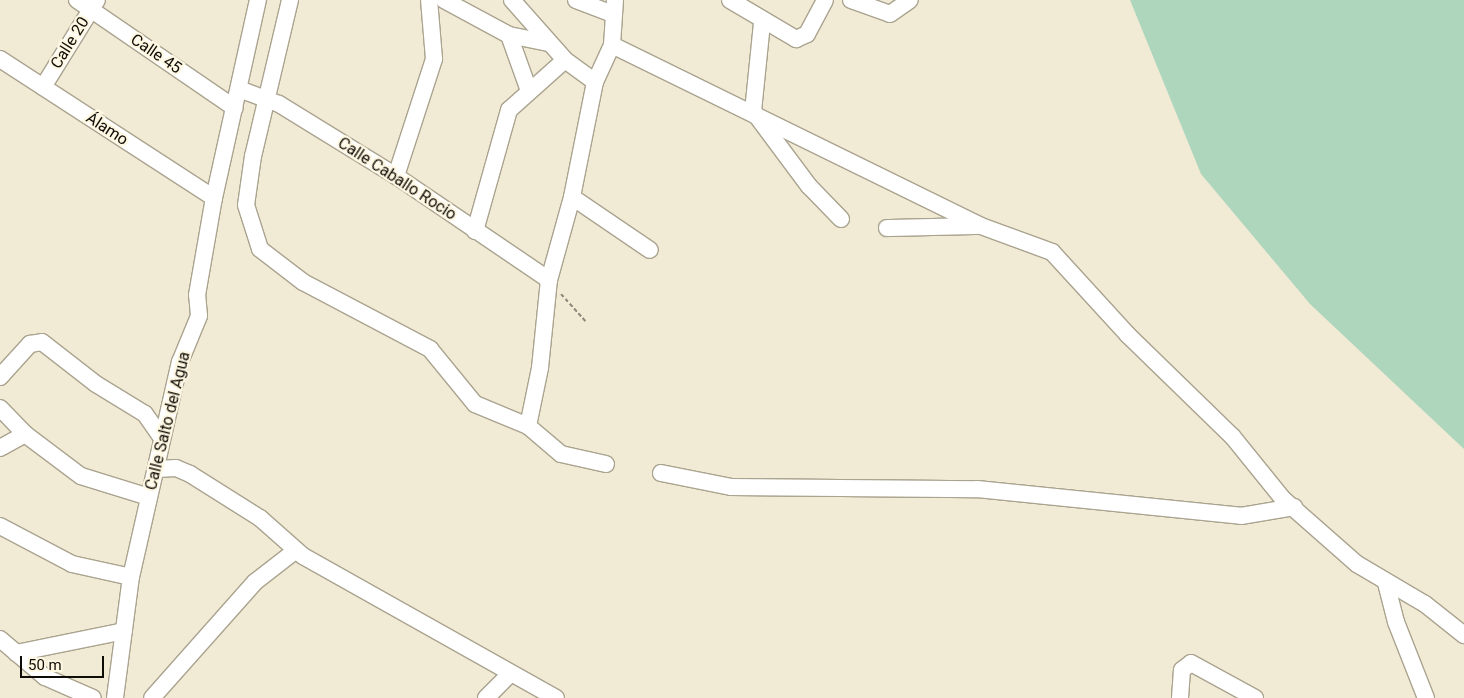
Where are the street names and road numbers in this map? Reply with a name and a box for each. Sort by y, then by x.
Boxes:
street label: Calle 20 [47,14,93,72]
street label: Calle 45 [127,30,185,78]
street label: Álamo [82,108,132,150]
street label: Calle Caballo Rocio [334,134,460,224]
street label: Calle Salto del Agua [142,350,194,492]

